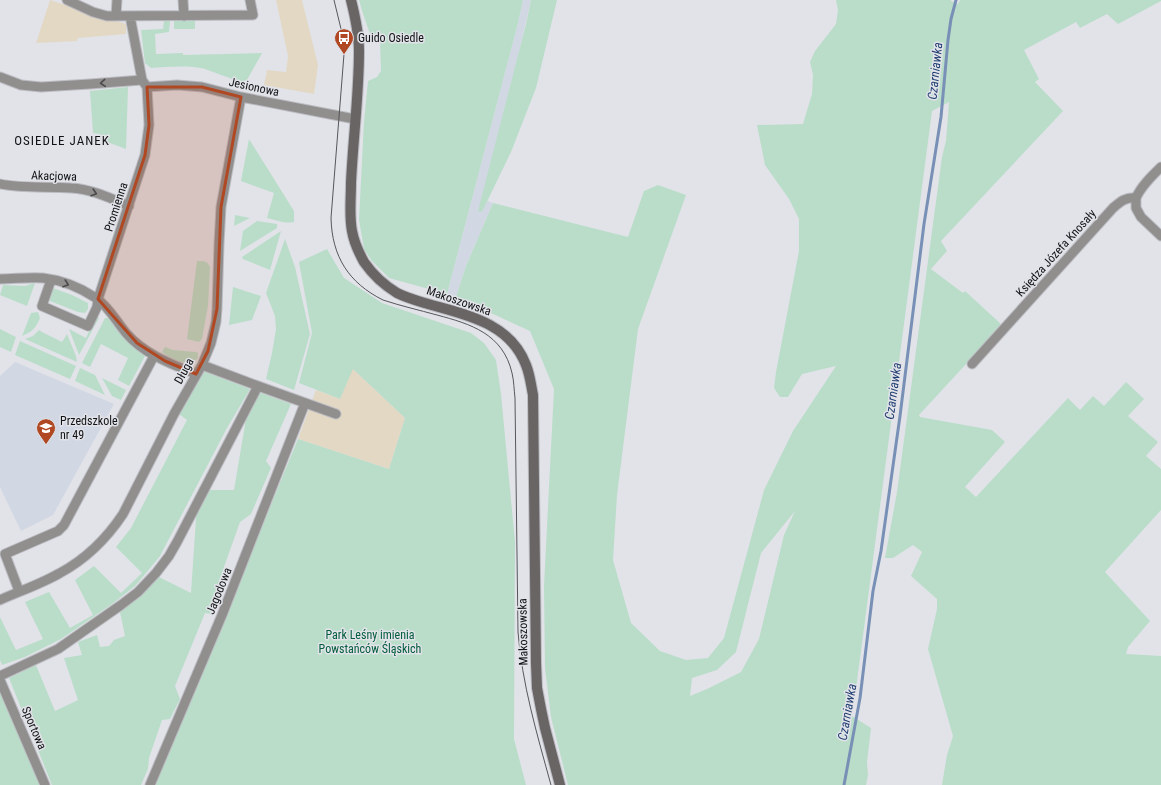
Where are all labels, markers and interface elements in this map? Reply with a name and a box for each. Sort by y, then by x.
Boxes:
bus stop icon: Guido Osiedle [333,27,355,55]
place label: Guido Osiedle [358,31,424,45]
water label: Czarniawka [925,42,945,100]
street label: Jesionowa [228,75,281,99]
one-way arrow [100,79,107,88]
district label: OSIEDLE JANEK [14,133,110,148]
street label: Akacjowa [31,168,77,184]
street label: Promienna [101,180,131,233]
one-way arrow [90,188,97,197]
street label: Księdza Józefa Knosały [1013,207,1099,299]
one-way arrow [63,279,70,288]
street label: Makoszowska [425,283,493,319]
street label: Długa [171,355,197,386]
water label: Czarniawka [882,361,904,421]
place label: Przedszkole nr 49 [60,414,118,442]
school or university icon: Przedszkole nr 49 [35,417,57,445]
street label: Jagodowa [203,565,235,616]
street label: Makoszowska [515,598,531,666]
park label: Park Leśny imienia Powstańców Śląskich [319,628,422,656]
water label: Czarniawka [835,682,859,742]
street label: Sportowa [19,704,49,752]

